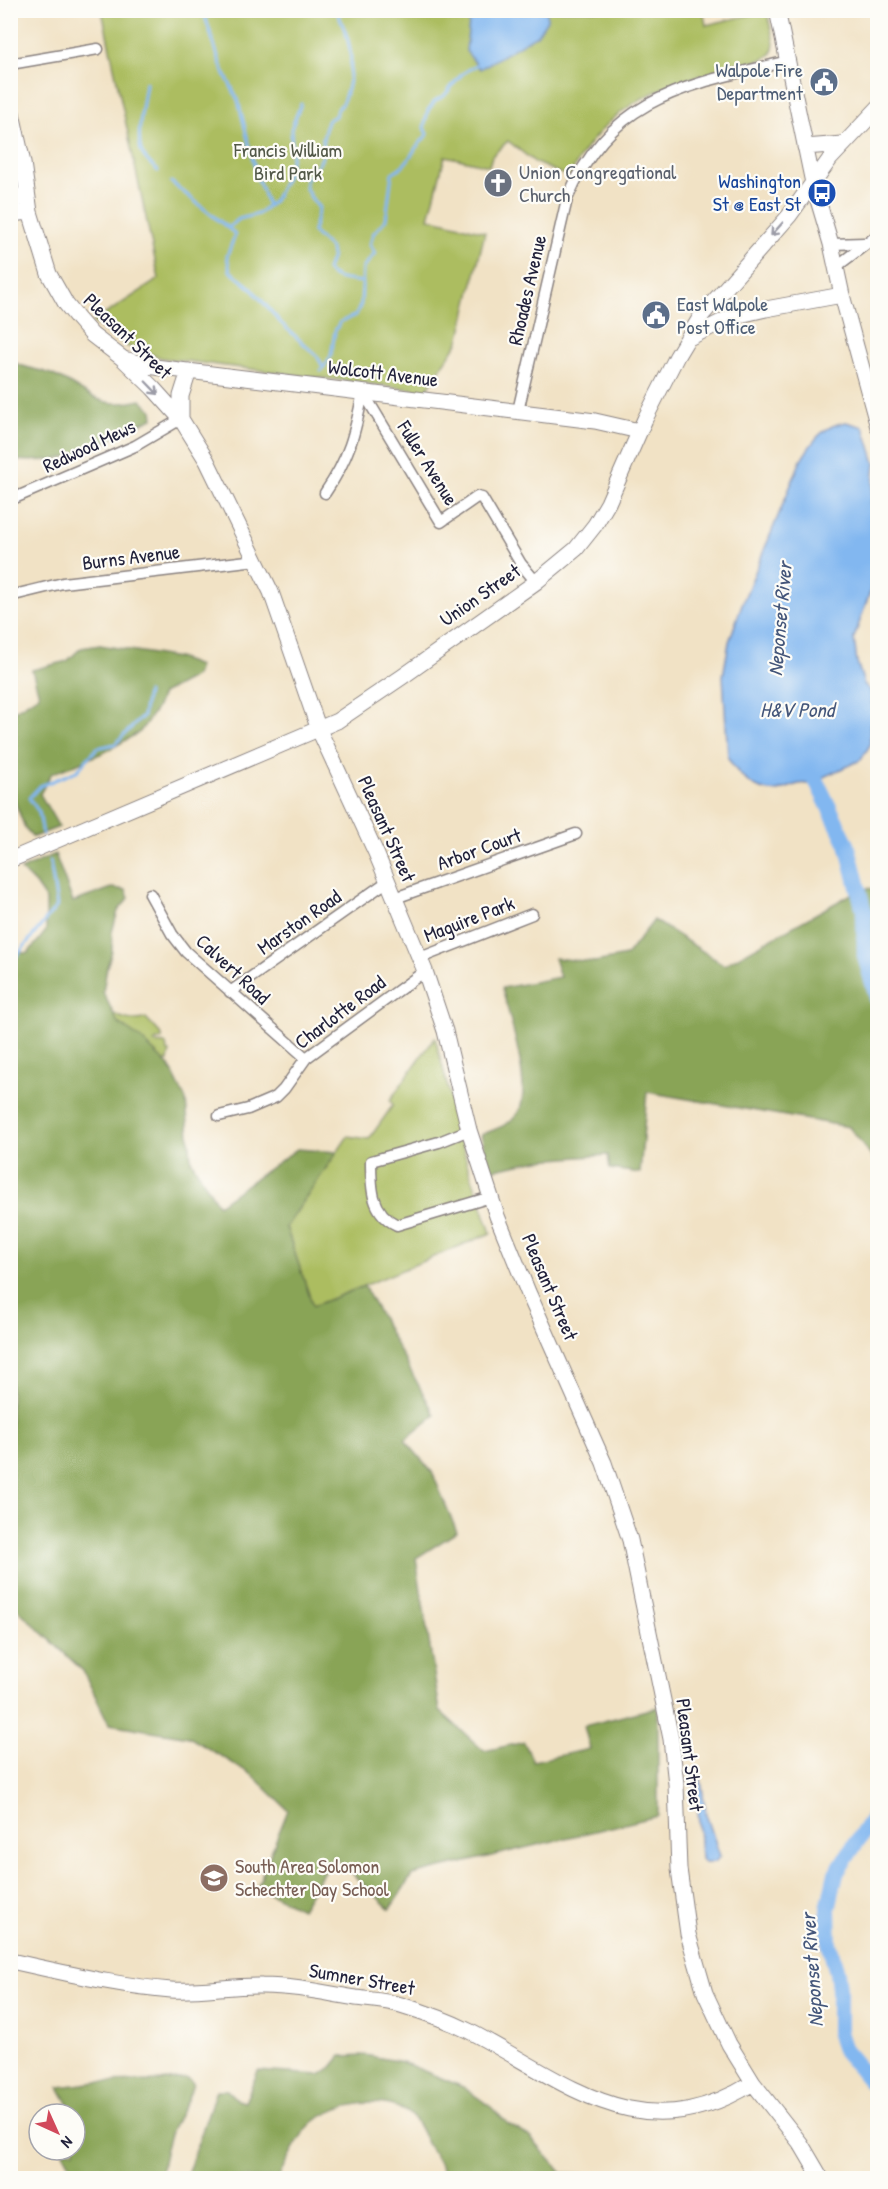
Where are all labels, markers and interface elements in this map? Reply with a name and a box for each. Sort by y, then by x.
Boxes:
place label: Walpole Fire Department [715,56,804,106]
public building icon: Walpole Fire Department [808,66,840,98]
park label: Francis William Bird Park [233,136,342,186]
place label: Union Congregational Church [519,158,677,208]
church icon: Union Congregational Church [482,167,514,199]
place label: Washington St @ East St [713,167,802,217]
bus stop icon: Washington St @ East St [806,177,838,209]
one-way arrow [770,221,784,236]
street label: Rhoades Avenue [501,232,552,348]
street label: Pleasant Street [78,287,179,385]
place label: East Walpole Post Office [677,290,768,340]
public building icon: East Walpole Post Office [640,299,672,331]
street label: Wolcott Avenue [327,352,440,393]
one-way arrow [145,380,159,395]
street label: Redwood Mews [38,412,140,479]
street label: Fuller Avenue [391,414,465,510]
street label: Burns Avenue [81,537,181,576]
street label: Union Street [434,556,526,632]
water label: Neponset River [760,558,799,677]
water label: H&V Pond [760,695,838,724]
street label: Pleasant Street [352,772,423,887]
street label: Arbor Court [433,820,526,876]
street label: Marston Road [251,883,346,960]
street label: Maguire Park [420,889,518,948]
street label: Calvert Road [190,927,276,1010]
street label: Charlotte Road [289,968,391,1055]
street label: Pleasant Street [516,1229,585,1345]
street label: Pleasant Street [670,1697,711,1814]
place label: South Area Solomon Schechter Day School [235,1852,389,1902]
school or university icon: South Area Solomon Schechter Day School [198,1862,230,1894]
water label: Neponset River [793,1909,830,2028]
street label: Sumner Street [307,1956,418,2001]
north arrow [27,2102,87,2162]
text: N [56,2132,78,2154]

